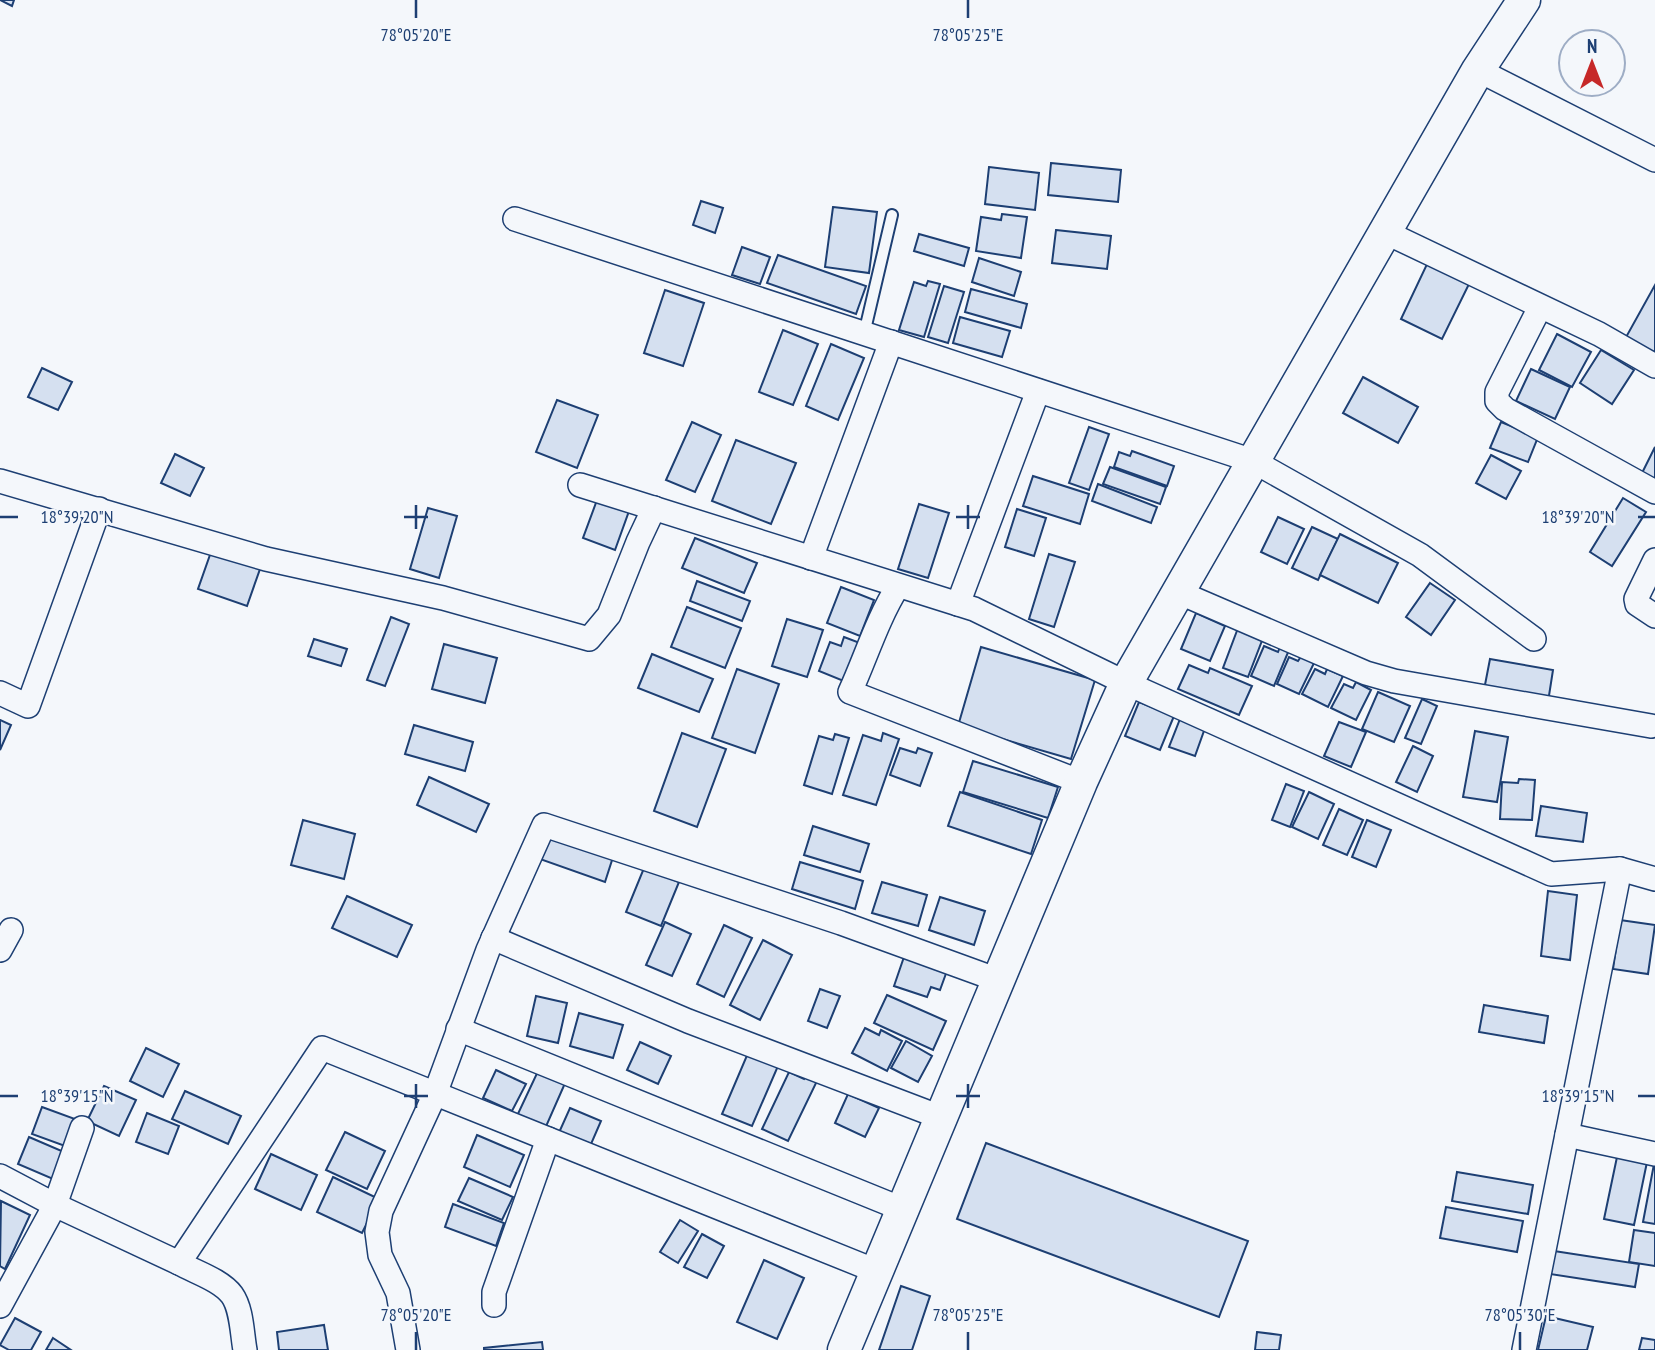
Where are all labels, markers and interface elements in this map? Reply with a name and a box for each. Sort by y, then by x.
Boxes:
text: 78°05'20"E [381,23,451,46]
text: 78°05'25"E [933,23,1003,46]
north arrow [1557,28,1627,98]
text: N [1587,34,1597,58]
text: 18°39'20"N [41,505,113,528]
text: 18°39'20"N [1542,505,1614,528]
text: 18°39'15"N [41,1084,113,1107]
text: 18°39'15"N [1542,1084,1614,1107]
text: 78°05'20"E [381,1303,451,1326]
text: 78°05'25"E [933,1303,1003,1326]
text: 78°05'30"E [1485,1303,1555,1326]

